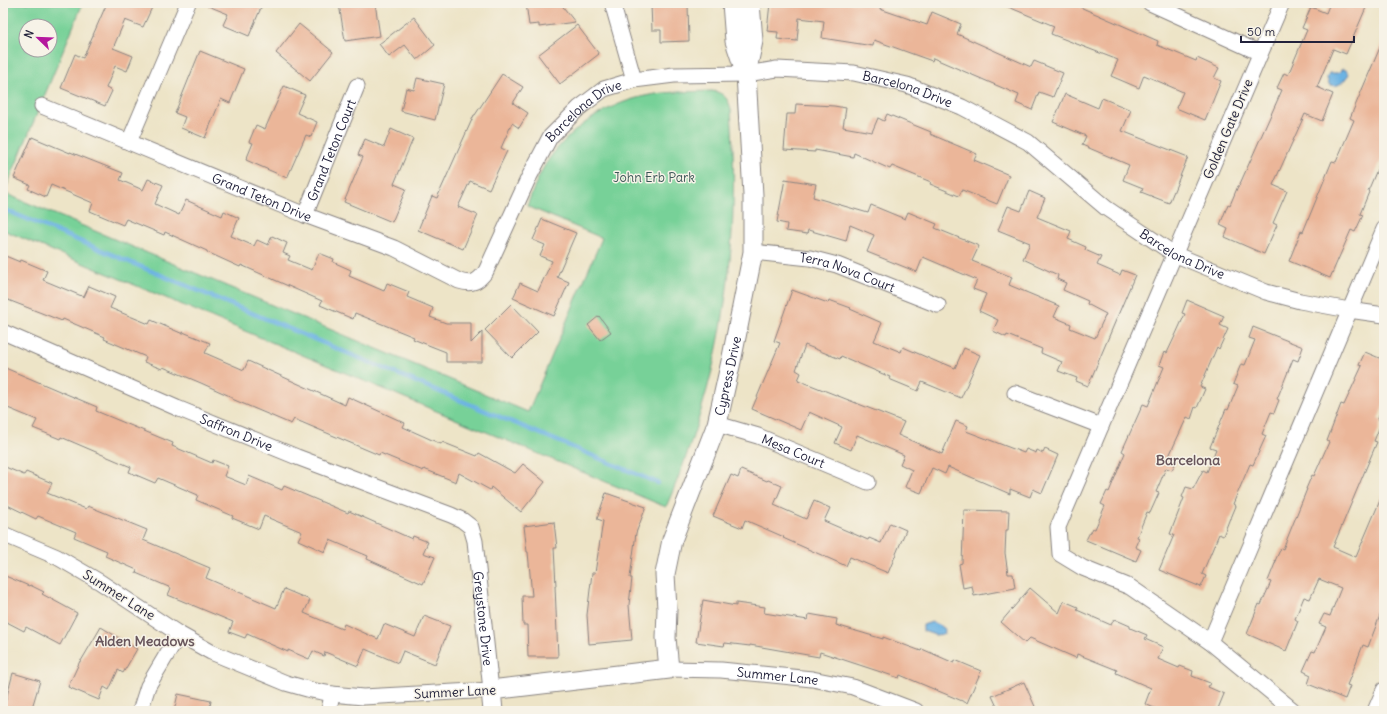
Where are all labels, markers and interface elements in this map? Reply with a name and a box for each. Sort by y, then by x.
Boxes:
north arrow [18,18,58,58]
scale bar [1241,18,1354,44]
text: 50 m [1247,24,1276,39]
text: N [21,28,37,40]
street label: Barcelona Drive [861,67,955,111]
street label: Barcelona Drive [542,76,624,145]
street label: Golden Gate Drive [1199,77,1257,181]
street label: Grand Teton Court [303,96,360,204]
street label: Grand Teton Drive [209,169,314,225]
park label: John Erb Park [613,169,695,186]
street label: Barcelona Drive [1137,225,1227,283]
street label: Terra Nova Court [799,248,898,296]
street label: Cypress Drive [711,335,744,417]
street label: Saffron Drive [197,410,275,455]
street label: Mesa Court [759,430,828,472]
district label: Barcelona [1156,451,1220,469]
street label: Summer Lane [80,566,158,624]
street label: Greystone Drive [470,570,497,666]
district label: Alden Meadows [95,632,195,650]
street label: Summer Lane [736,663,820,689]
street label: Summer Lane [414,681,496,703]

